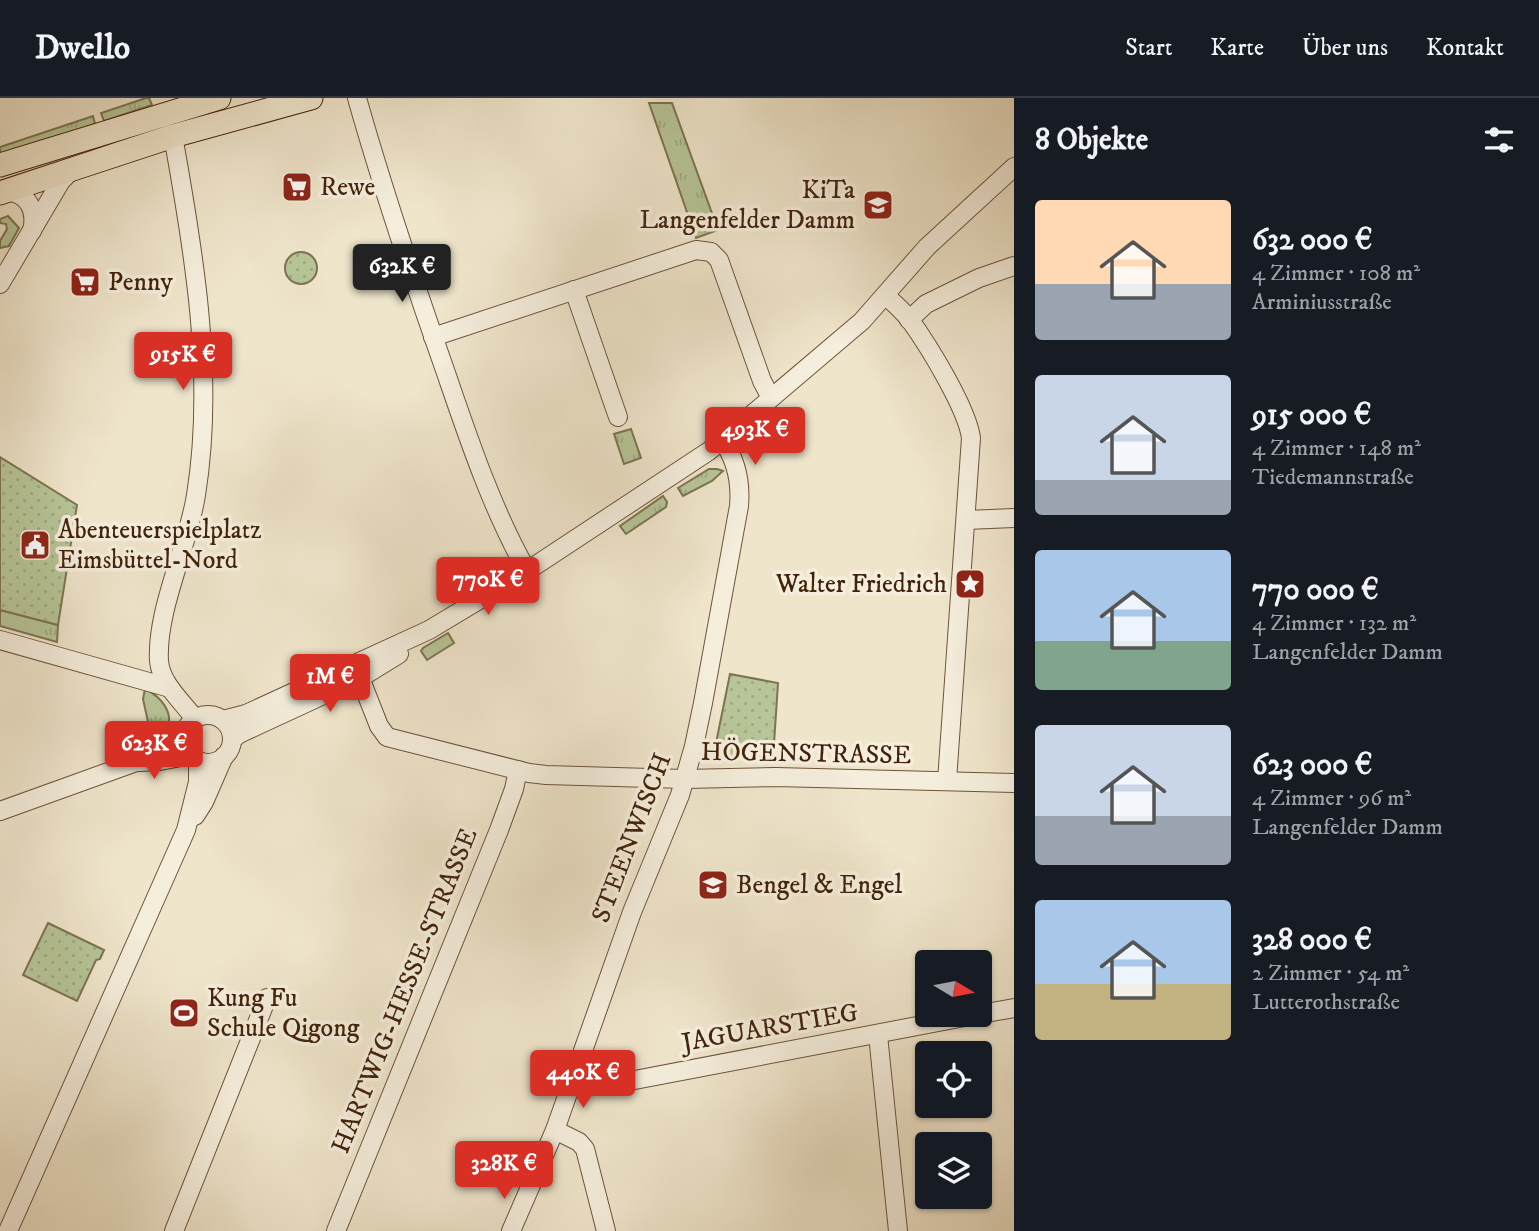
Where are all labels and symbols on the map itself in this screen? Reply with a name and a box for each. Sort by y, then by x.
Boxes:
supermarket icon: Rewe [280,170,314,204]
place label: Rewe [320,171,375,204]
place label: KiTa Langenfelder Damm [639,174,855,237]
school or university icon: KiTa Langenfelder Damm [861,188,895,222]
pin: 632K € [345,244,459,304]
supermarket icon: Penny [68,265,102,299]
place label: Penny [108,266,173,299]
pin: 915K € [126,332,240,392]
pin: 493K € [698,408,812,467]
place label: Abenteuerspielplatz Eimsbüttel-Nord [58,514,261,577]
public building icon: Abenteuerspielplatz Eimsbüttel-Nord [18,528,52,562]
pin: 770K € [431,558,545,617]
place icon: Walter Friedrich [953,567,987,601]
place label: Walter Friedrich [775,568,947,601]
pin: 1M € [289,654,371,714]
pin: 623K € [97,722,211,781]
street label: HÖGENSTRASSE [700,736,912,772]
street label: STEENWISCH [585,749,679,927]
street label: HARTWIG-HESSE-STRASSE [325,824,485,1158]
school or university icon: Bengel & Engel [696,868,730,902]
place label: Bengel & Engel [736,869,903,902]
north arrow [915,950,992,1027]
place label: Kung Fu Schule Qigong [207,982,360,1045]
sports icon: Kung Fu Schule Qigong [167,996,201,1030]
street label: JAGUARSTIEG [677,996,861,1060]
pin: 440K € [526,1051,640,1110]
pin: 328K € [447,1142,561,1201]

